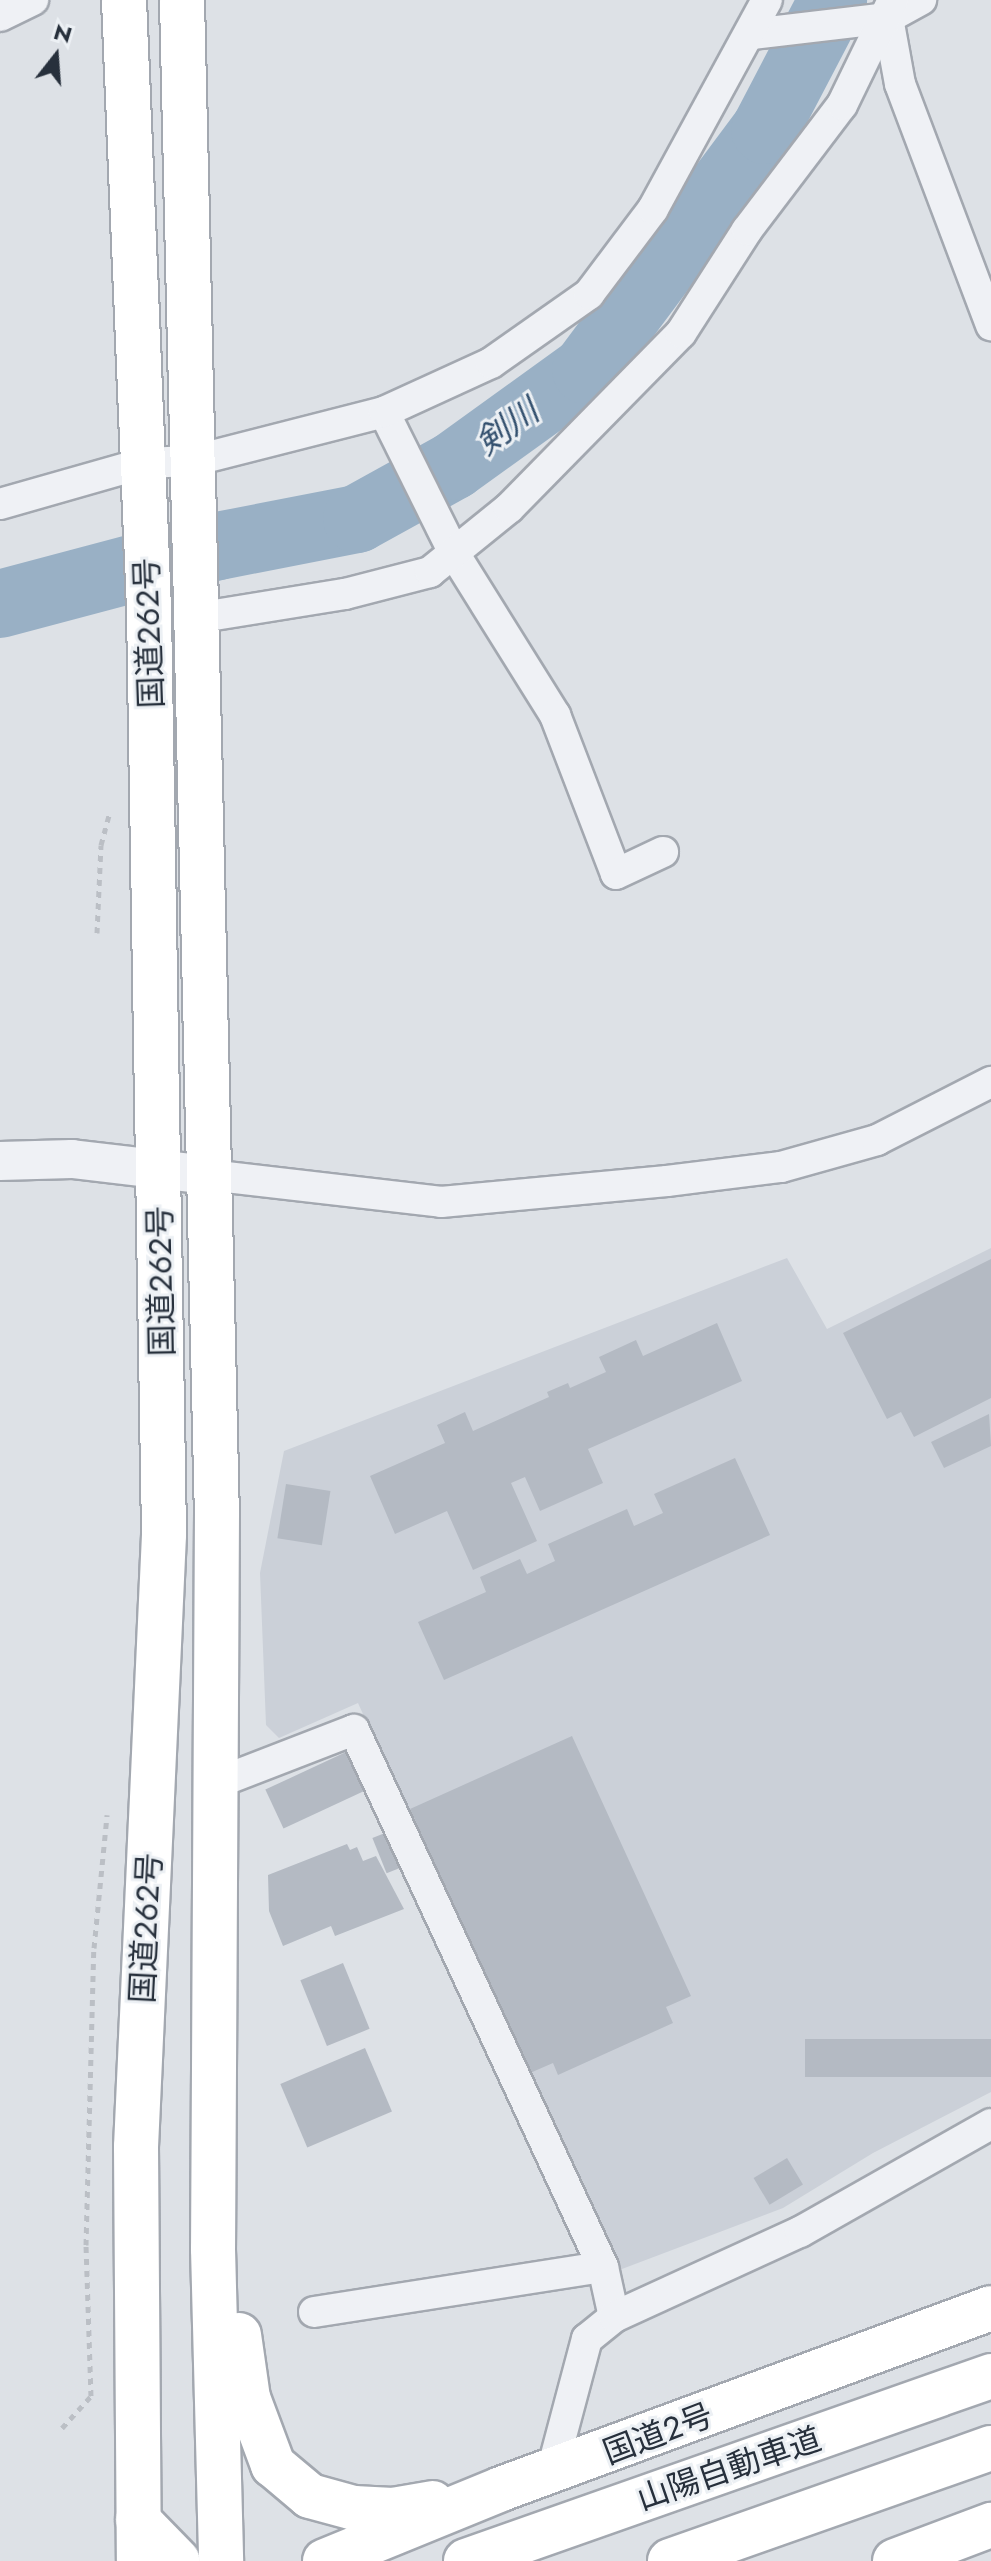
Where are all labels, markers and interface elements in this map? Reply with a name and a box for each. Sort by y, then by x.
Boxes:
text: N [50,15,76,51]
north arrow [16,16,96,96]
water label: 剣川 [468,391,546,463]
street label: 国道262号 [127,557,171,709]
street label: 国道262号 [140,1205,182,1357]
street label: 国道262号 [123,1852,169,2004]
street label: 国道2号 [598,2396,718,2472]
street label: 山陽自動車道 [632,2420,826,2518]

